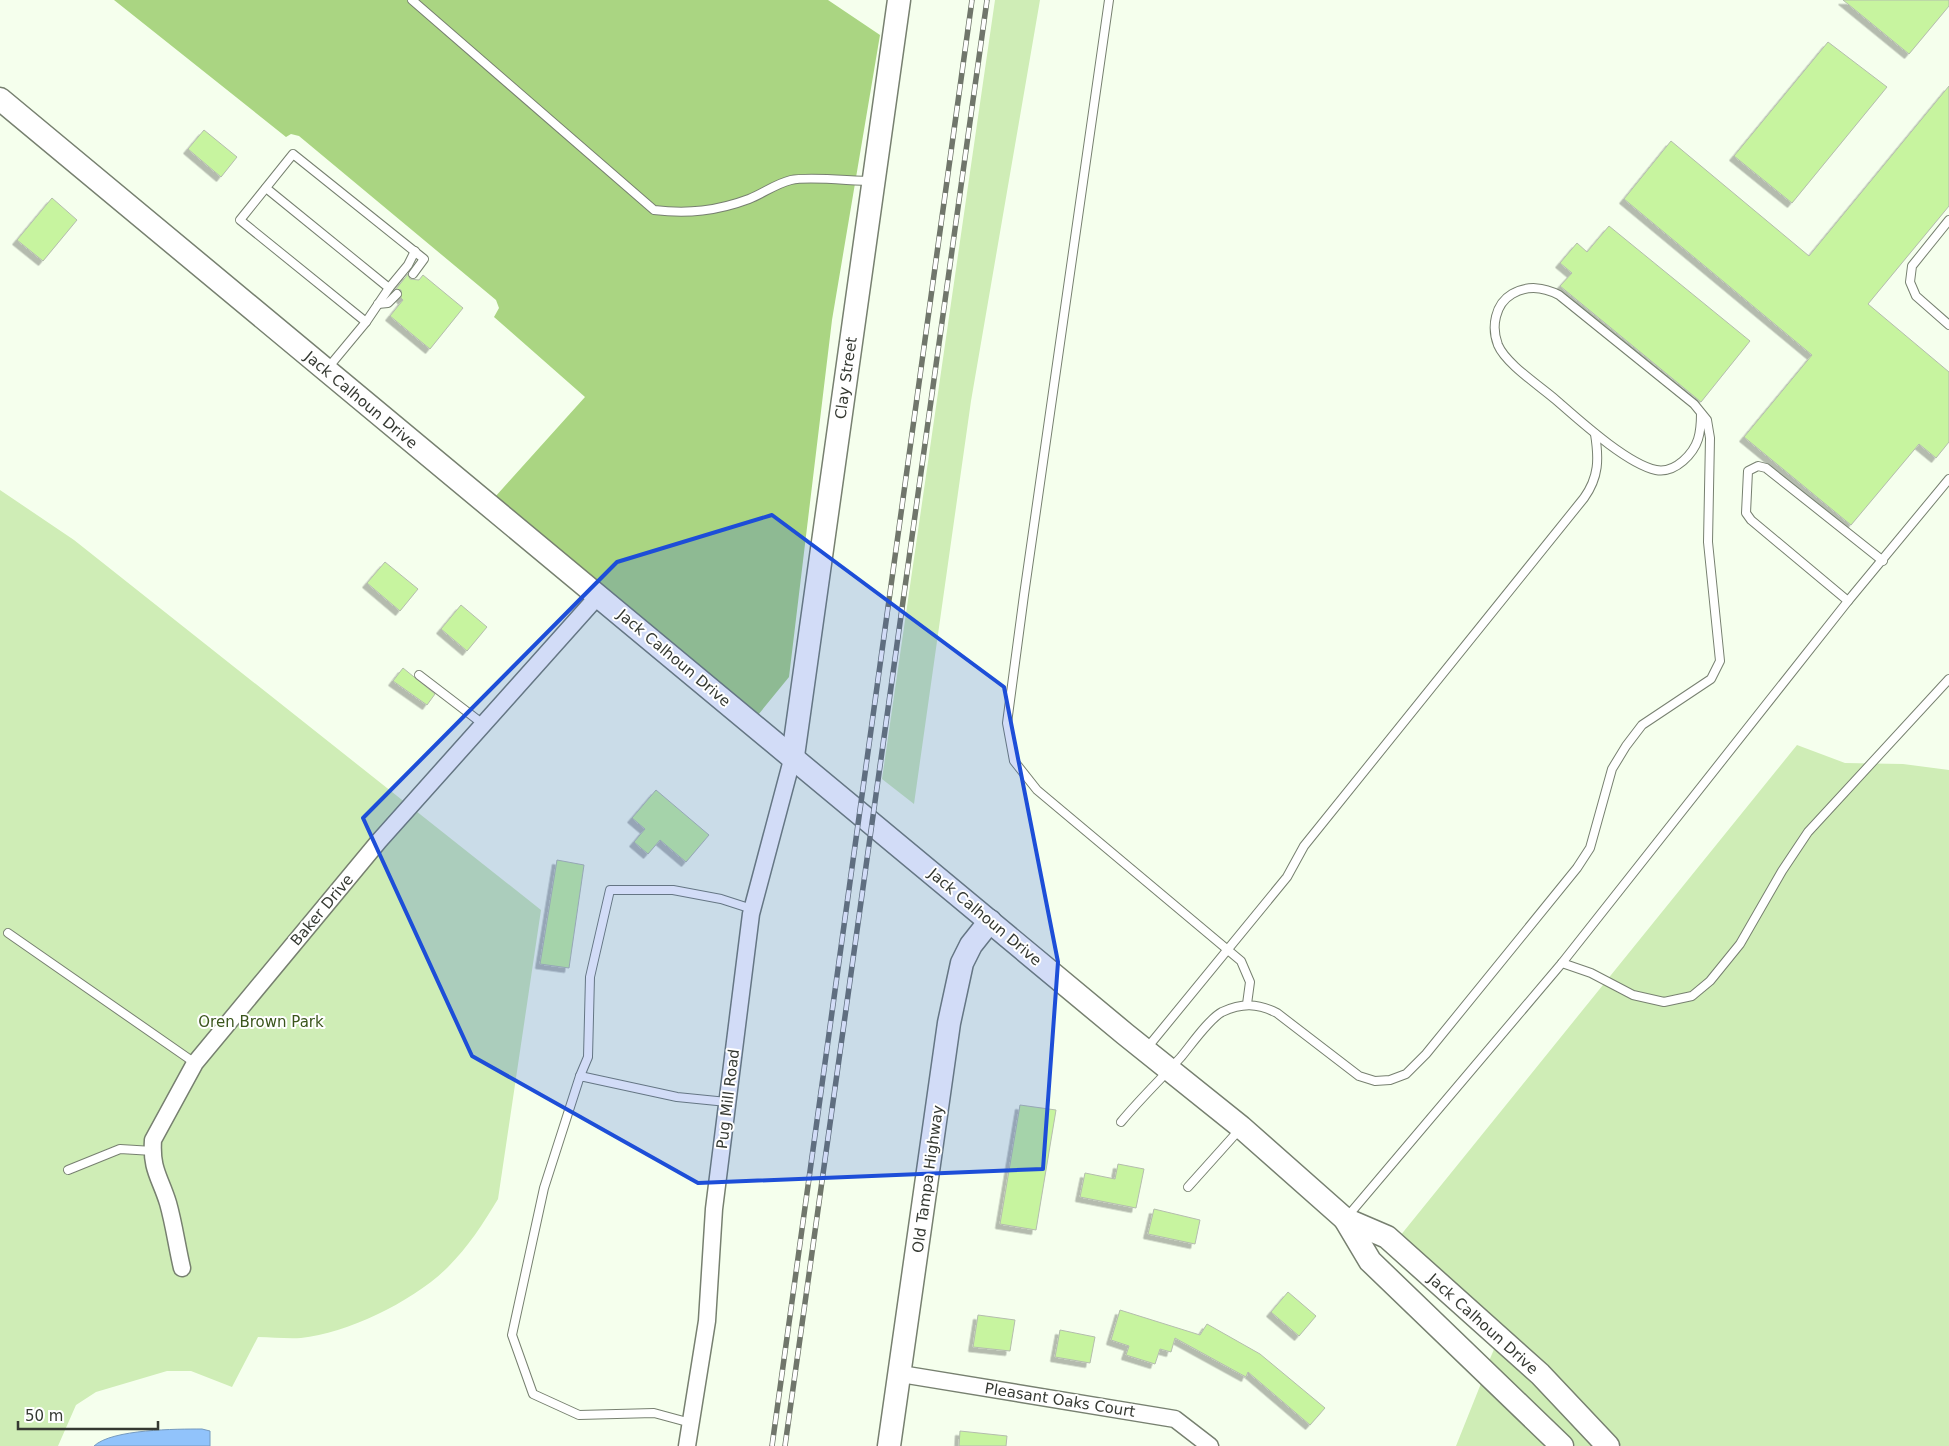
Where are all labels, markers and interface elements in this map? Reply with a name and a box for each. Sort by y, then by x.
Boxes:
street label: Clay Street [831,336,861,420]
street label: Jack Calhoun Drive [300,347,421,452]
street label: Jack Calhoun Drive [613,605,734,710]
street label: Jack Calhoun Drive [924,864,1045,969]
street label: Baker Drive [287,871,357,949]
park label: Oren Brown Park [198,1013,324,1031]
street label: Pug Mill Road [713,1048,743,1150]
street label: Old Tampa Highway [909,1104,947,1254]
street label: Jack Calhoun Drive [1424,1269,1542,1378]
street label: Pleasant Oaks Court [983,1379,1137,1421]
scale bar [18,1398,158,1430]
text: 50 m [25,1407,63,1425]

